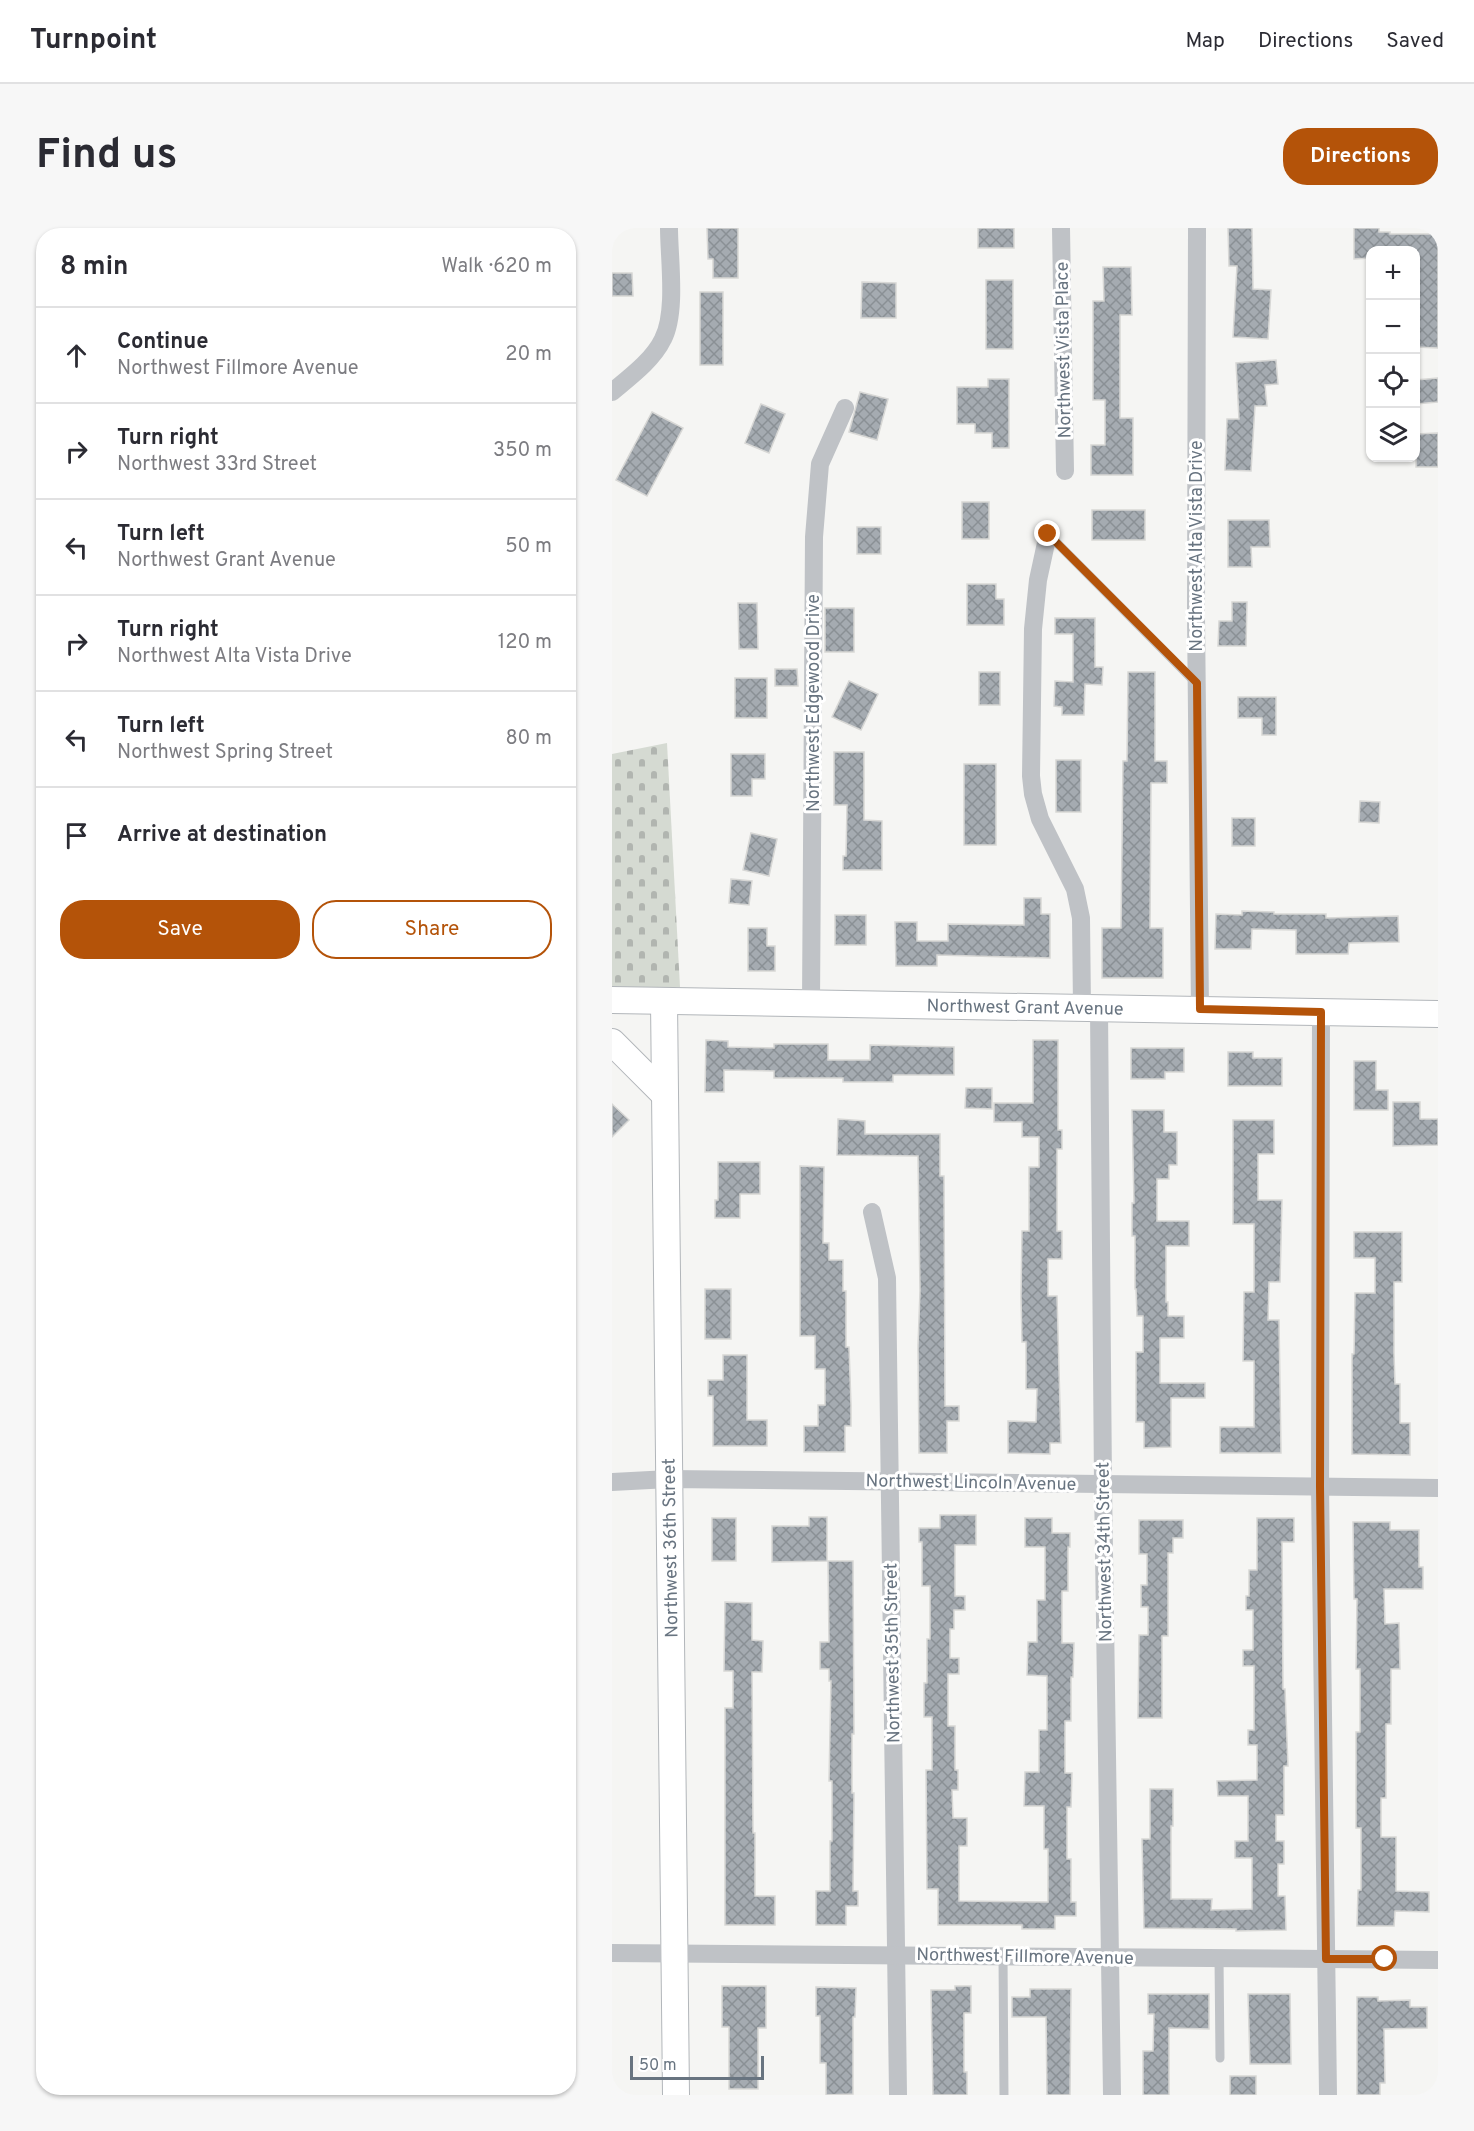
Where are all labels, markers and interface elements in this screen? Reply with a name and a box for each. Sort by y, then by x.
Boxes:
text: Turnpoint [30,23,157,59]
text: Map [1185,28,1225,55]
text: Directions [1258,28,1353,55]
text: Saved [1386,28,1444,55]
button: Directions [1283,128,1438,185]
text: Find us [36,130,177,183]
map controls [1366,246,1420,462]
button: + [1366,246,1420,300]
text: 8 min [60,251,128,284]
text: Walk · 620 m [441,254,552,280]
street label: Northwest Vista Place [1051,261,1078,439]
button: − [1366,300,1420,354]
text: Continue [117,329,208,356]
icon: ahead [60,339,93,372]
text: 20 m [505,342,552,368]
button: locate [1366,354,1420,408]
text: Northwest Fillmore Avenue [117,356,359,382]
button: layers [1366,408,1420,462]
text: Turn right [117,425,219,452]
icon: right [60,435,93,468]
text: 350 m [493,438,552,464]
street label: Northwest Alta Vista Drive [1186,440,1209,652]
text: Northwest 33rd Street [117,452,317,478]
route end [1034,520,1060,546]
text: Turn left [117,521,205,548]
icon: left [60,531,93,564]
text: 50 m [505,534,552,560]
text: Northwest Grant Avenue [117,548,336,574]
street label: Northwest Edgewood Drive [803,594,826,812]
text: Turn right [117,617,219,644]
icon: right [60,627,93,660]
text: 120 m [498,630,552,656]
text: Northwest Alta Vista Drive [117,644,352,670]
text: Turn left [117,713,205,740]
icon: left [60,723,93,756]
text: 80 m [506,726,552,752]
text: Northwest Spring Street [117,740,333,766]
icon: arrive [60,819,93,852]
text: Arrive at destination [117,822,327,849]
button: Save [60,900,300,959]
button: Share [312,900,552,959]
street label: Northwest Grant Avenue [926,995,1124,1022]
street label: Northwest 36th Street [658,1458,685,1638]
street label: Northwest 34th Street [1092,1462,1119,1642]
street label: Northwest Lincoln Avenue [865,1470,1076,1497]
street label: Northwest 35th Street [880,1563,907,1743]
street label: Northwest Fillmore Avenue [916,1944,1134,1971]
route start [1371,1945,1397,1971]
scale bar [630,2053,764,2080]
text: 50 m [639,2056,677,2076]

